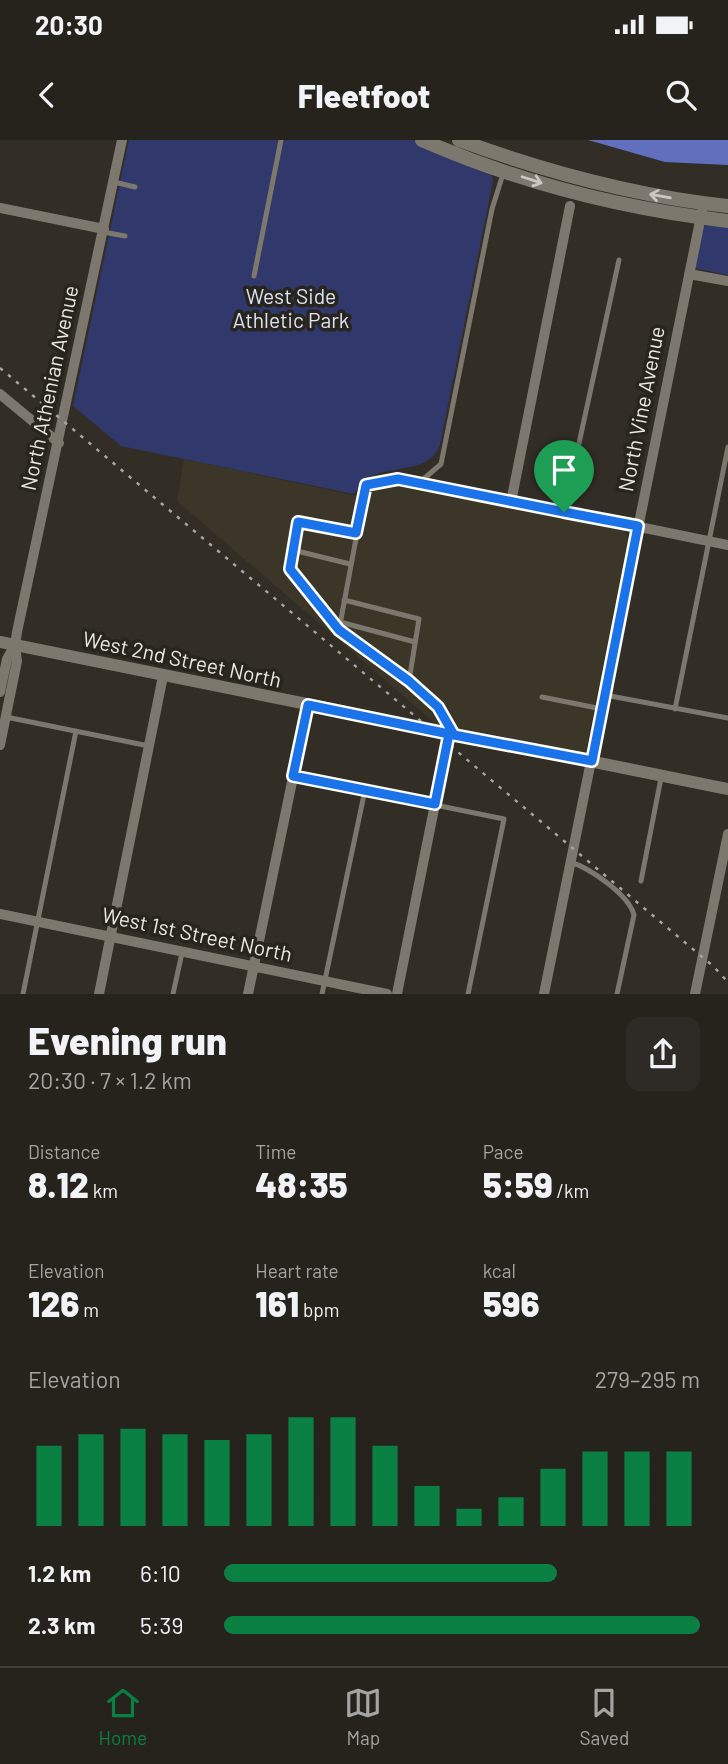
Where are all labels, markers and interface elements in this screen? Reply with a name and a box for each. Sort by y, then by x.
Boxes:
text: 20:30 [35,9,103,40]
icon: back [28,76,66,114]
text: Fleetfoot [298,76,430,114]
icon: search [662,76,700,114]
one-way arrow [521,174,543,187]
one-way arrow [649,189,672,203]
street label: North Athenian Avenue [15,283,82,492]
park label: West Side Athletic Park [233,283,349,332]
street label: North Vine Avenue [612,324,669,493]
pin [534,440,594,512]
icon: arrive [545,451,583,489]
street label: West 2nd Street North [81,625,284,692]
street label: West 1st Street North [100,901,295,966]
text: Evening run [28,1017,227,1063]
button: share [626,1017,700,1091]
text: 20:30 · 7 × 1.2 km [28,1066,192,1094]
text: Distance [28,1140,100,1163]
text: Time [255,1140,296,1163]
text: Pace [483,1140,524,1163]
text: 8.12 [28,1163,89,1205]
text: 48:35 [255,1163,348,1205]
text: 5:59 [483,1163,553,1205]
text: km [89,1179,118,1202]
text: /km [553,1179,589,1202]
text: Elevation [28,1259,105,1282]
text: Heart rate [255,1259,339,1282]
text: kcal [483,1259,516,1282]
text: 126 [28,1282,79,1324]
text: 161 [255,1282,299,1324]
text: 596 [483,1282,540,1324]
text: m [79,1298,99,1321]
text: bpm [299,1298,340,1321]
text: Elevation [28,1365,121,1393]
text: 279–295 m [595,1365,700,1393]
text: 1.2 km [28,1559,91,1587]
text: 6:10 [140,1559,181,1587]
text: 2.3 km [28,1611,96,1639]
text: 5:39 [140,1611,183,1639]
tab: Home [99,1684,147,1749]
tab: Map [344,1684,382,1749]
tab: Saved [580,1684,629,1749]

